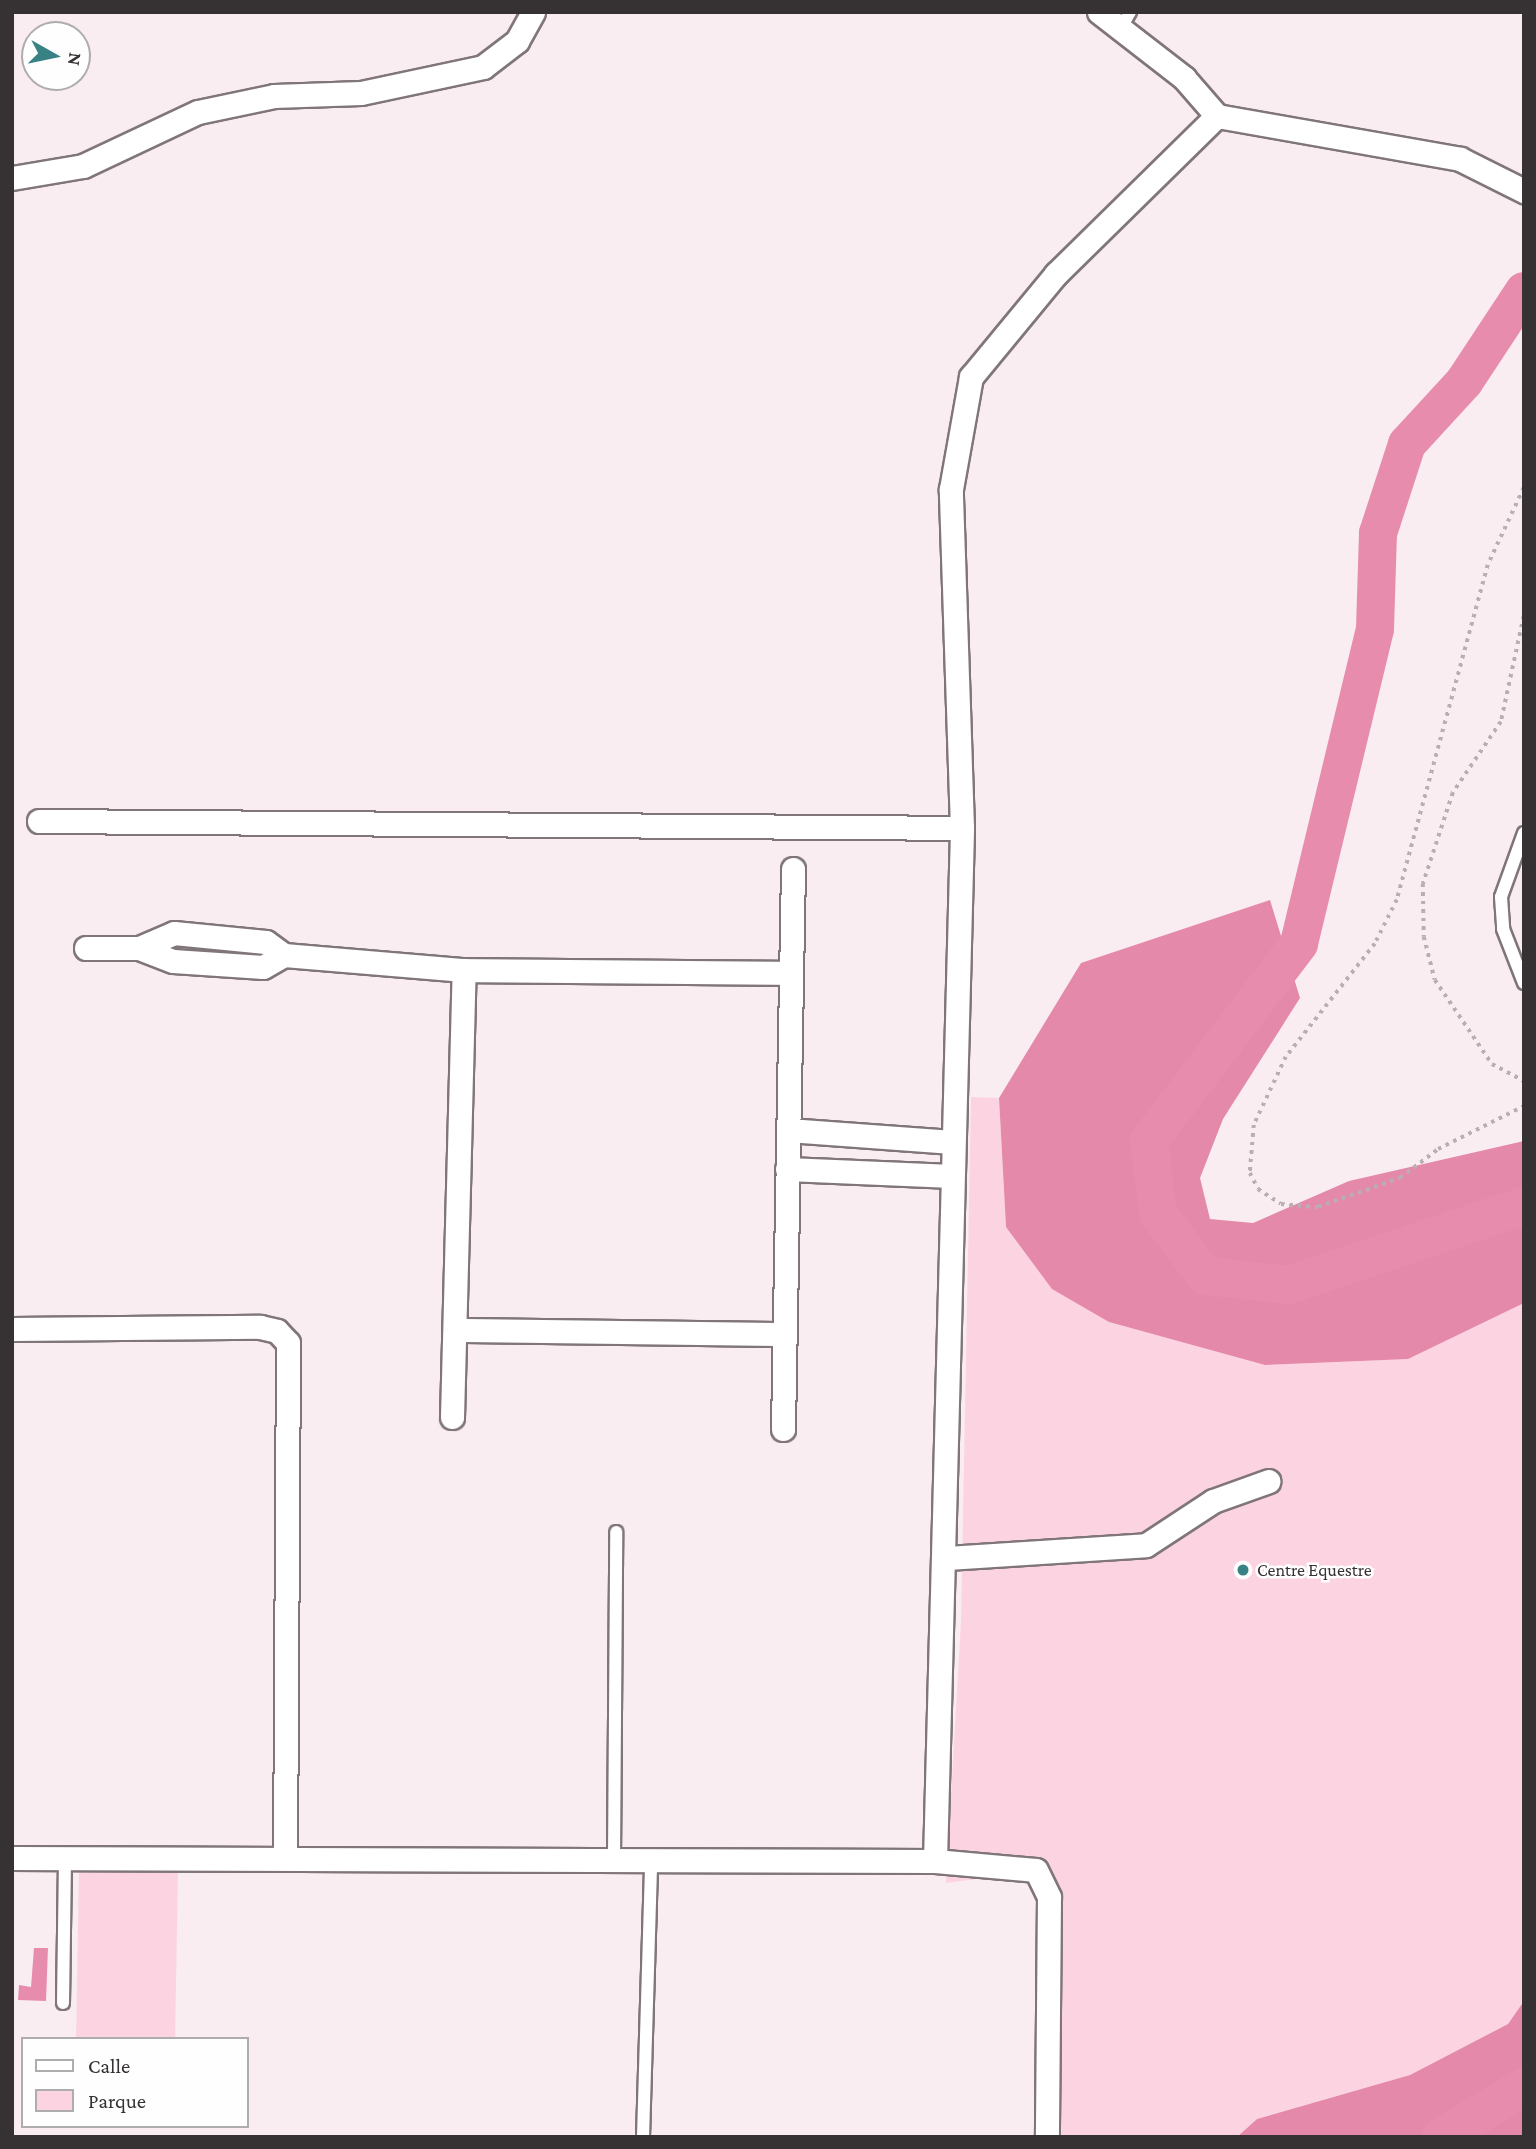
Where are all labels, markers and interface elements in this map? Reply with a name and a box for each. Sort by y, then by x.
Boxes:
north arrow [21,21,91,91]
text: N [64,51,87,67]
place label: Centre Equestre [1257,1559,1372,1581]
marker: Centre Equestre [1235,1562,1251,1578]
legend [21,2037,248,2128]
text: Calle [88,2054,130,2078]
text: Parque [88,2089,146,2113]

